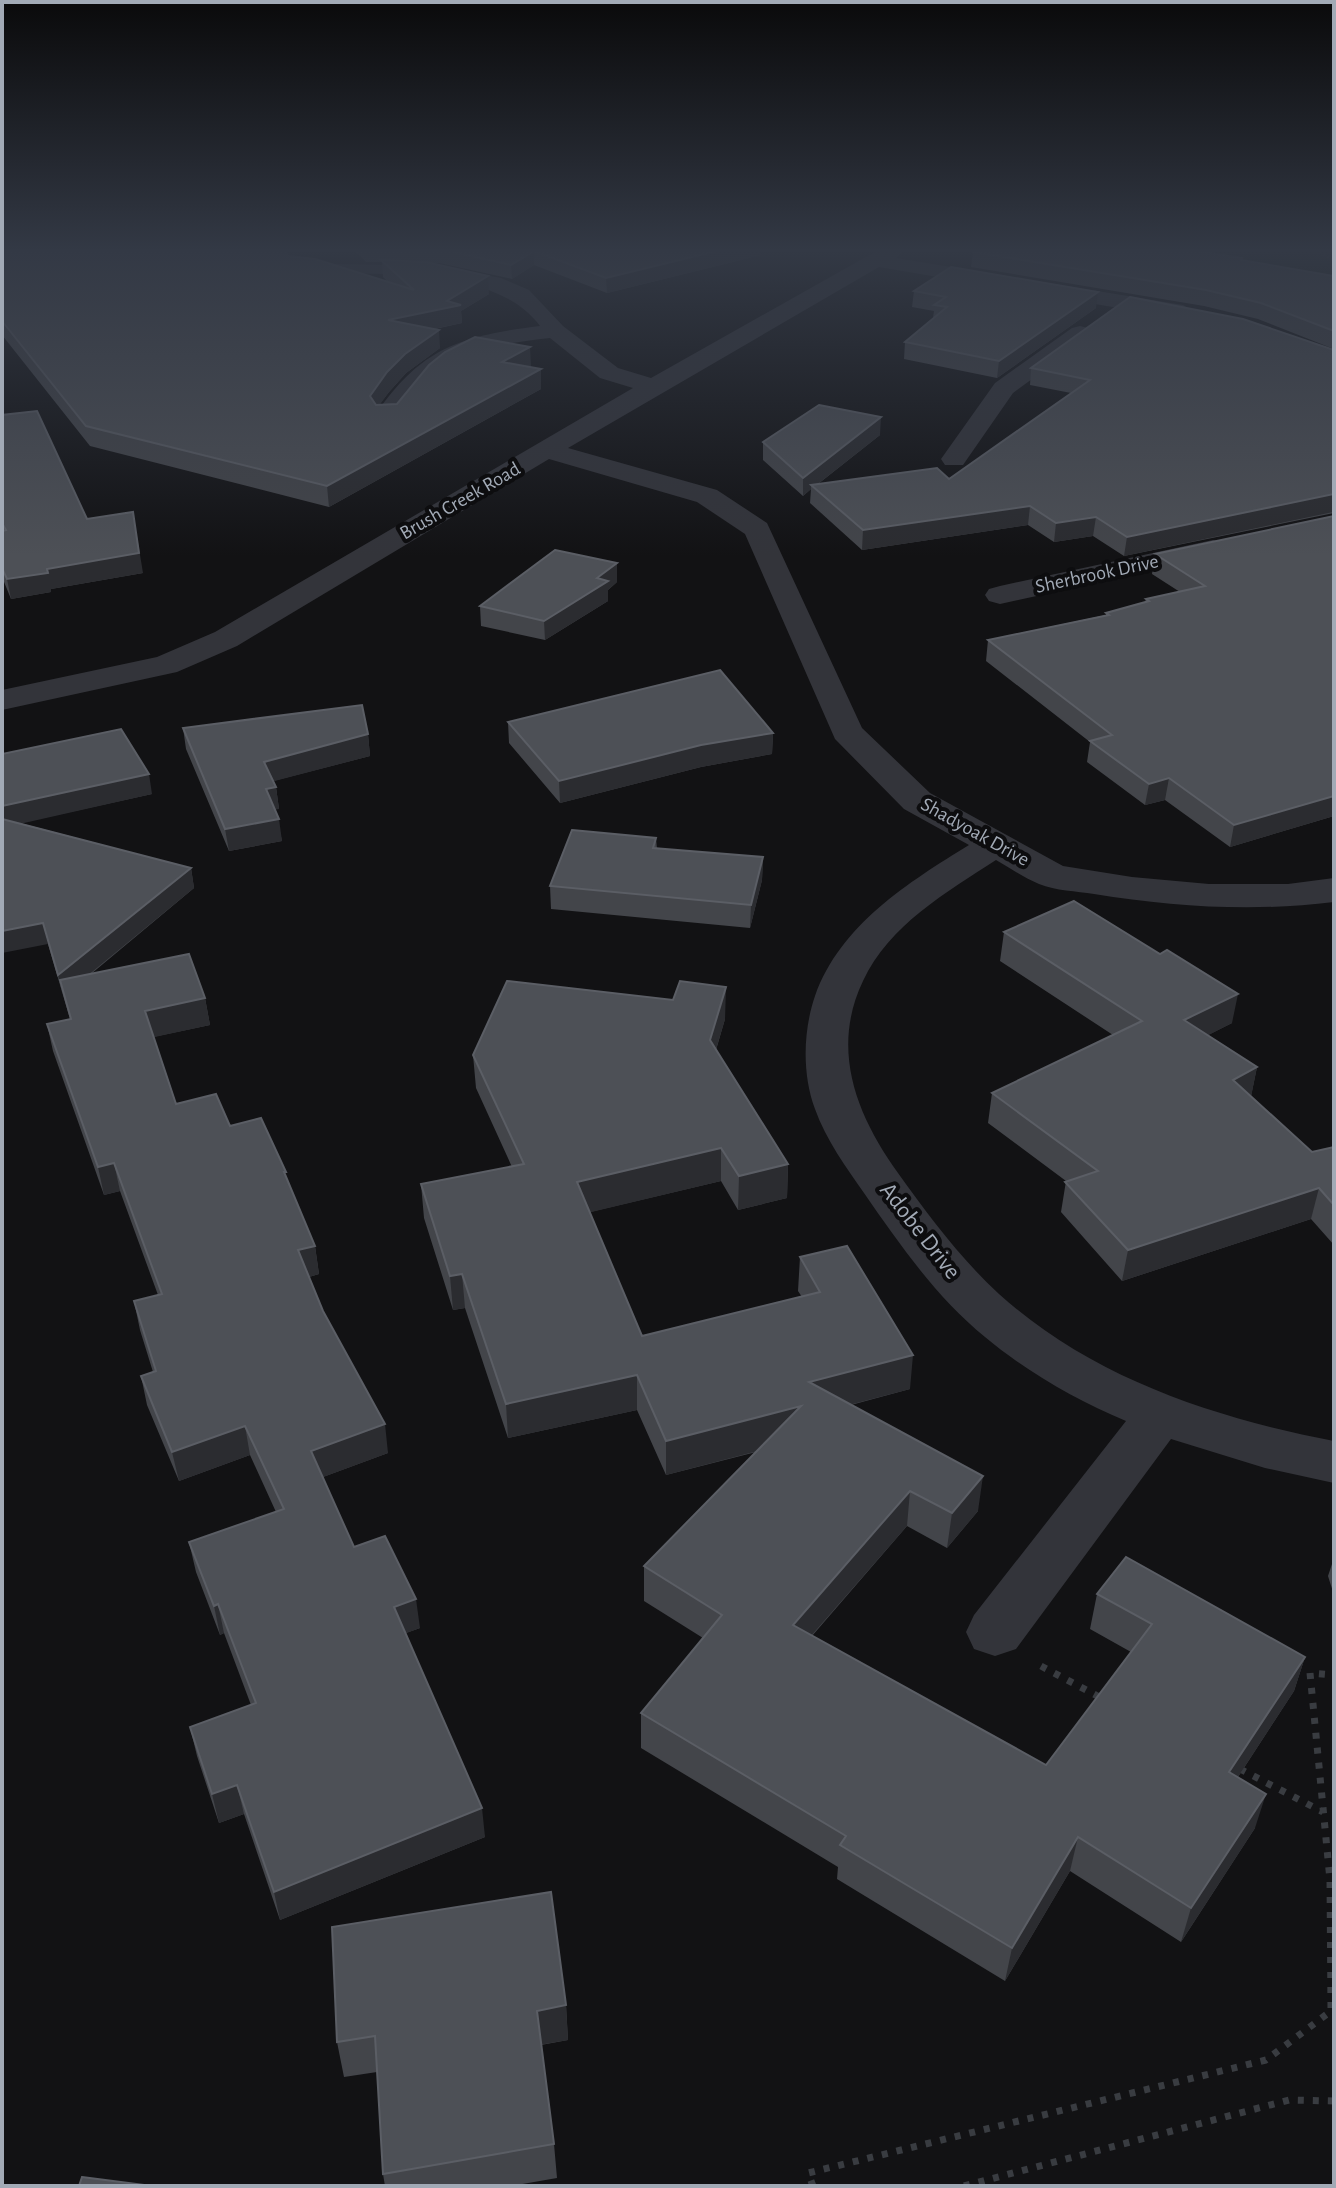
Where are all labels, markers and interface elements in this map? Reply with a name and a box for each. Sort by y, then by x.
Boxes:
street label: Brush Creek Road [396,458,524,544]
street label: Sherbrook Drive [1034,551,1160,597]
street label: Shadyoak Drive [917,794,1033,870]
street label: Adobe Drive [875,1178,965,1284]

